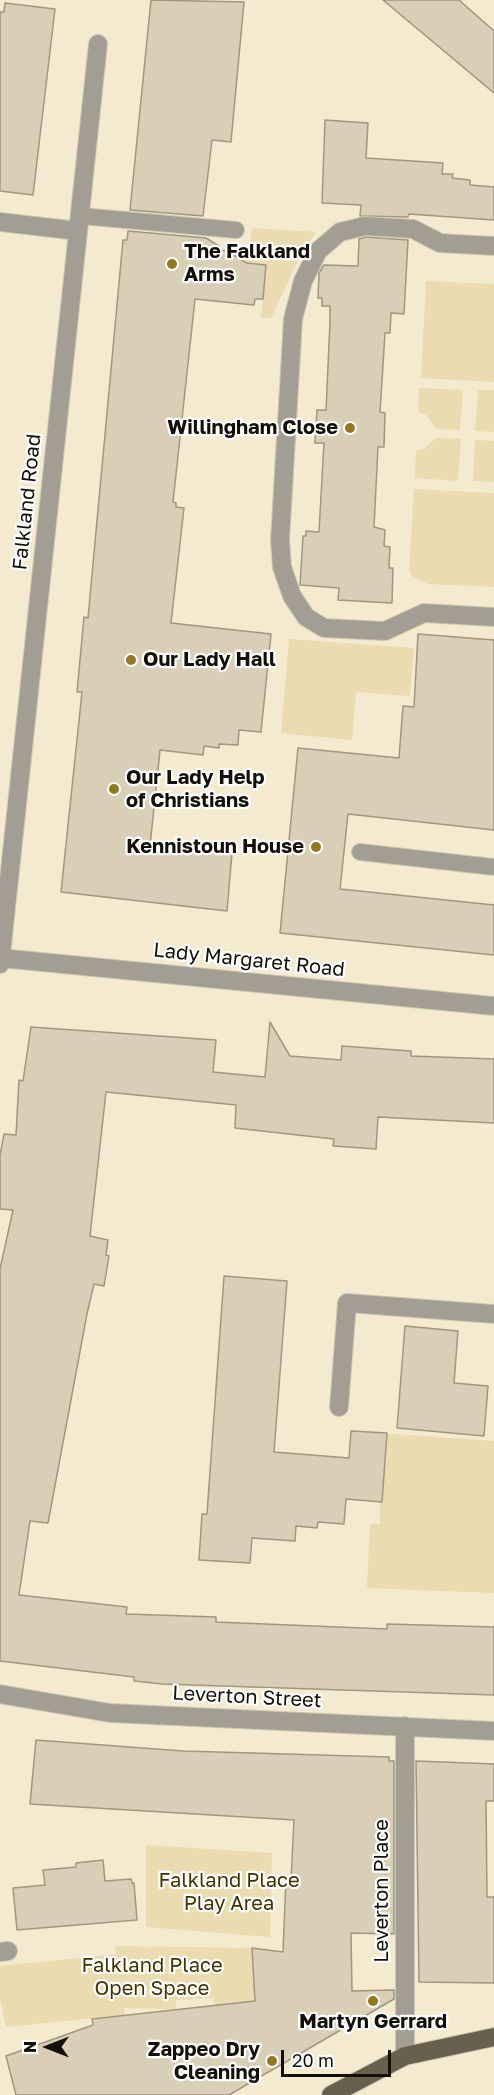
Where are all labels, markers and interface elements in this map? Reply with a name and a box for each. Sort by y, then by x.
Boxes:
place label: The Falkland Arms [184,240,310,287]
marker: The Falkland Arms [165,257,179,271]
place label: Willingham Close [167,416,338,440]
marker: Willingham Close [343,421,357,435]
street label: Falkland Road [8,433,46,571]
place label: Our Lady Hall [143,648,276,672]
marker: Our Lady Hall [124,653,138,667]
place label: Our Lady Help of Christians [126,766,265,813]
marker: Our Lady Help of Christians [107,782,121,796]
place label: Kennistoun House [126,835,304,859]
marker: Kennistoun House [309,840,323,854]
street label: Lady Margaret Road [152,938,346,982]
street label: Leverton Street [172,1681,322,1713]
street label: Leverton Place [370,1819,394,1963]
park label: Falkland Place Play Area [158,1869,300,1916]
park label: Falkland Place Open Space [81,1954,223,2001]
marker: Martyn Gerrard [366,1994,380,2008]
place label: Martyn Gerrard [299,2010,447,2034]
north arrow [18,2017,78,2077]
place label: Zappeo Dry Cleaning [148,2038,260,2085]
scale bar [284,2038,394,2076]
text: N [20,2041,40,2053]
text: 20 m [292,2049,334,2071]
marker: Zappeo Dry Cleaning [265,2054,279,2068]

